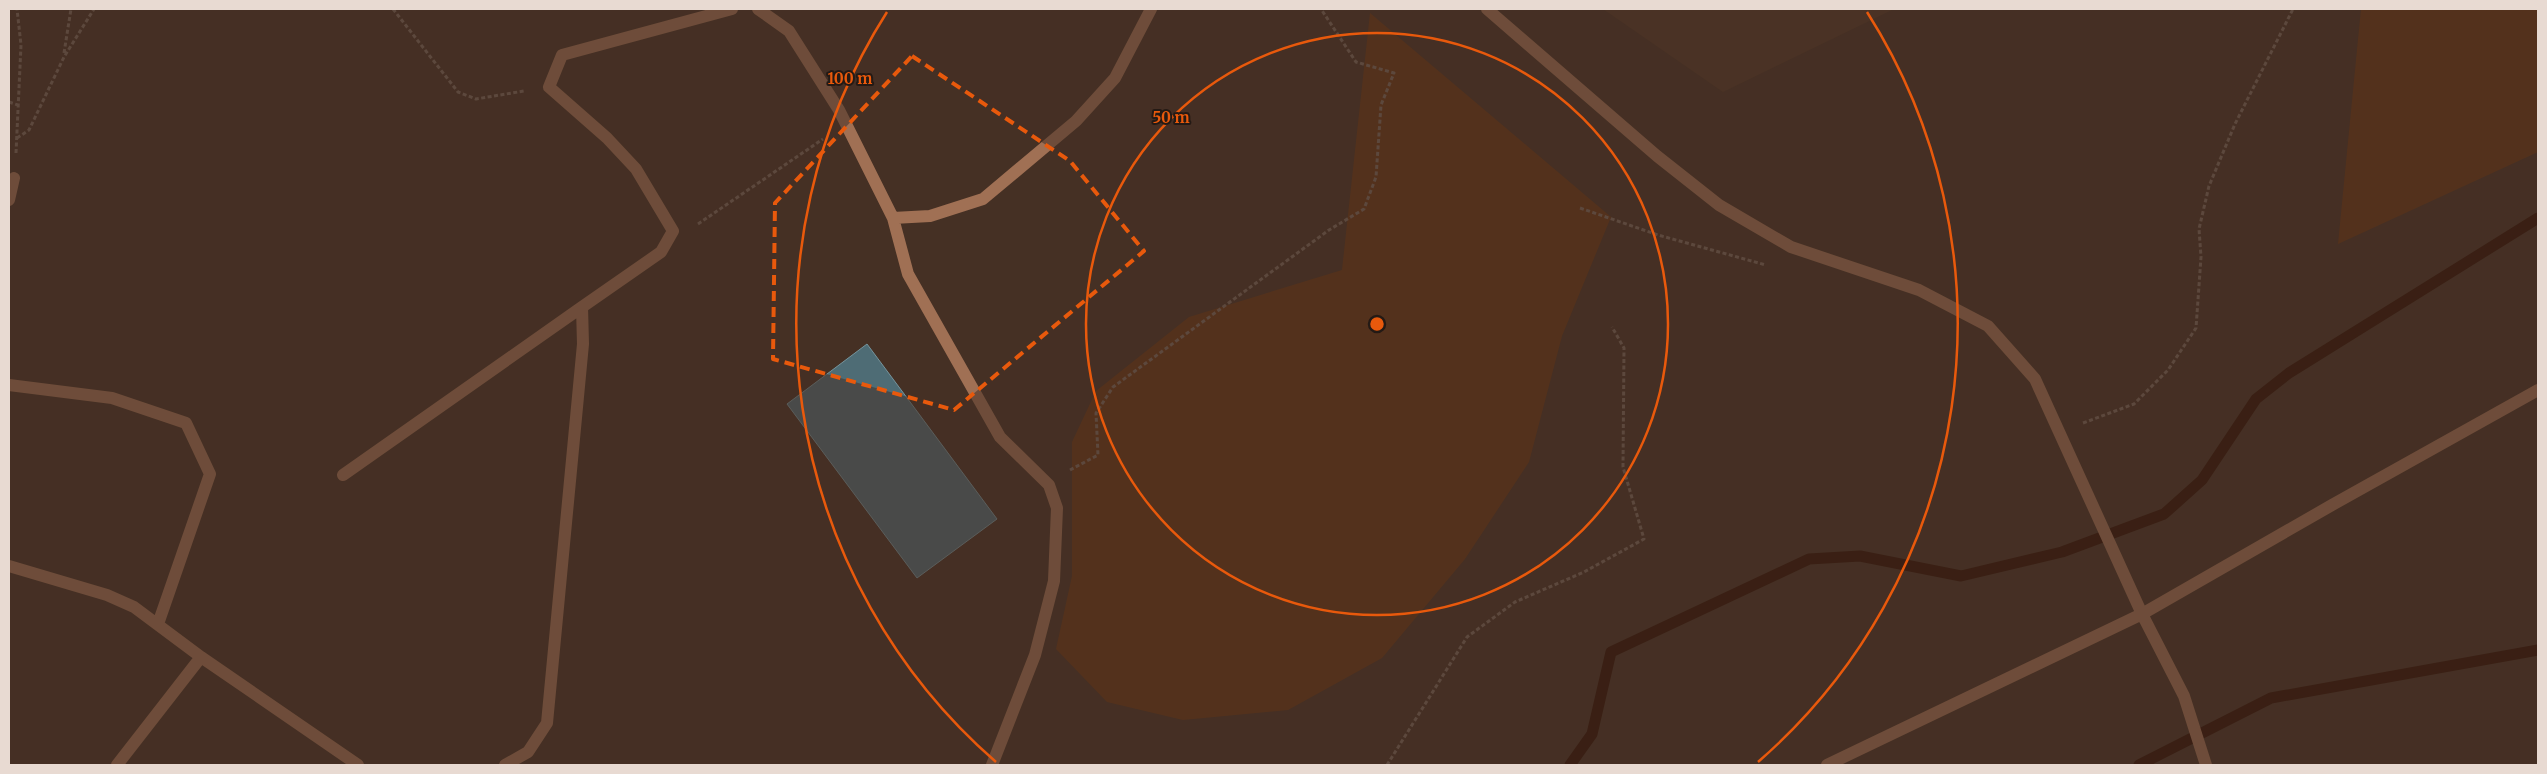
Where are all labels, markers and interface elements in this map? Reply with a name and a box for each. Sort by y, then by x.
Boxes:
text: 100 m [828,69,872,88]
text: 50 m [1152,108,1190,127]
centre of rings [1368,315,1386,333]

